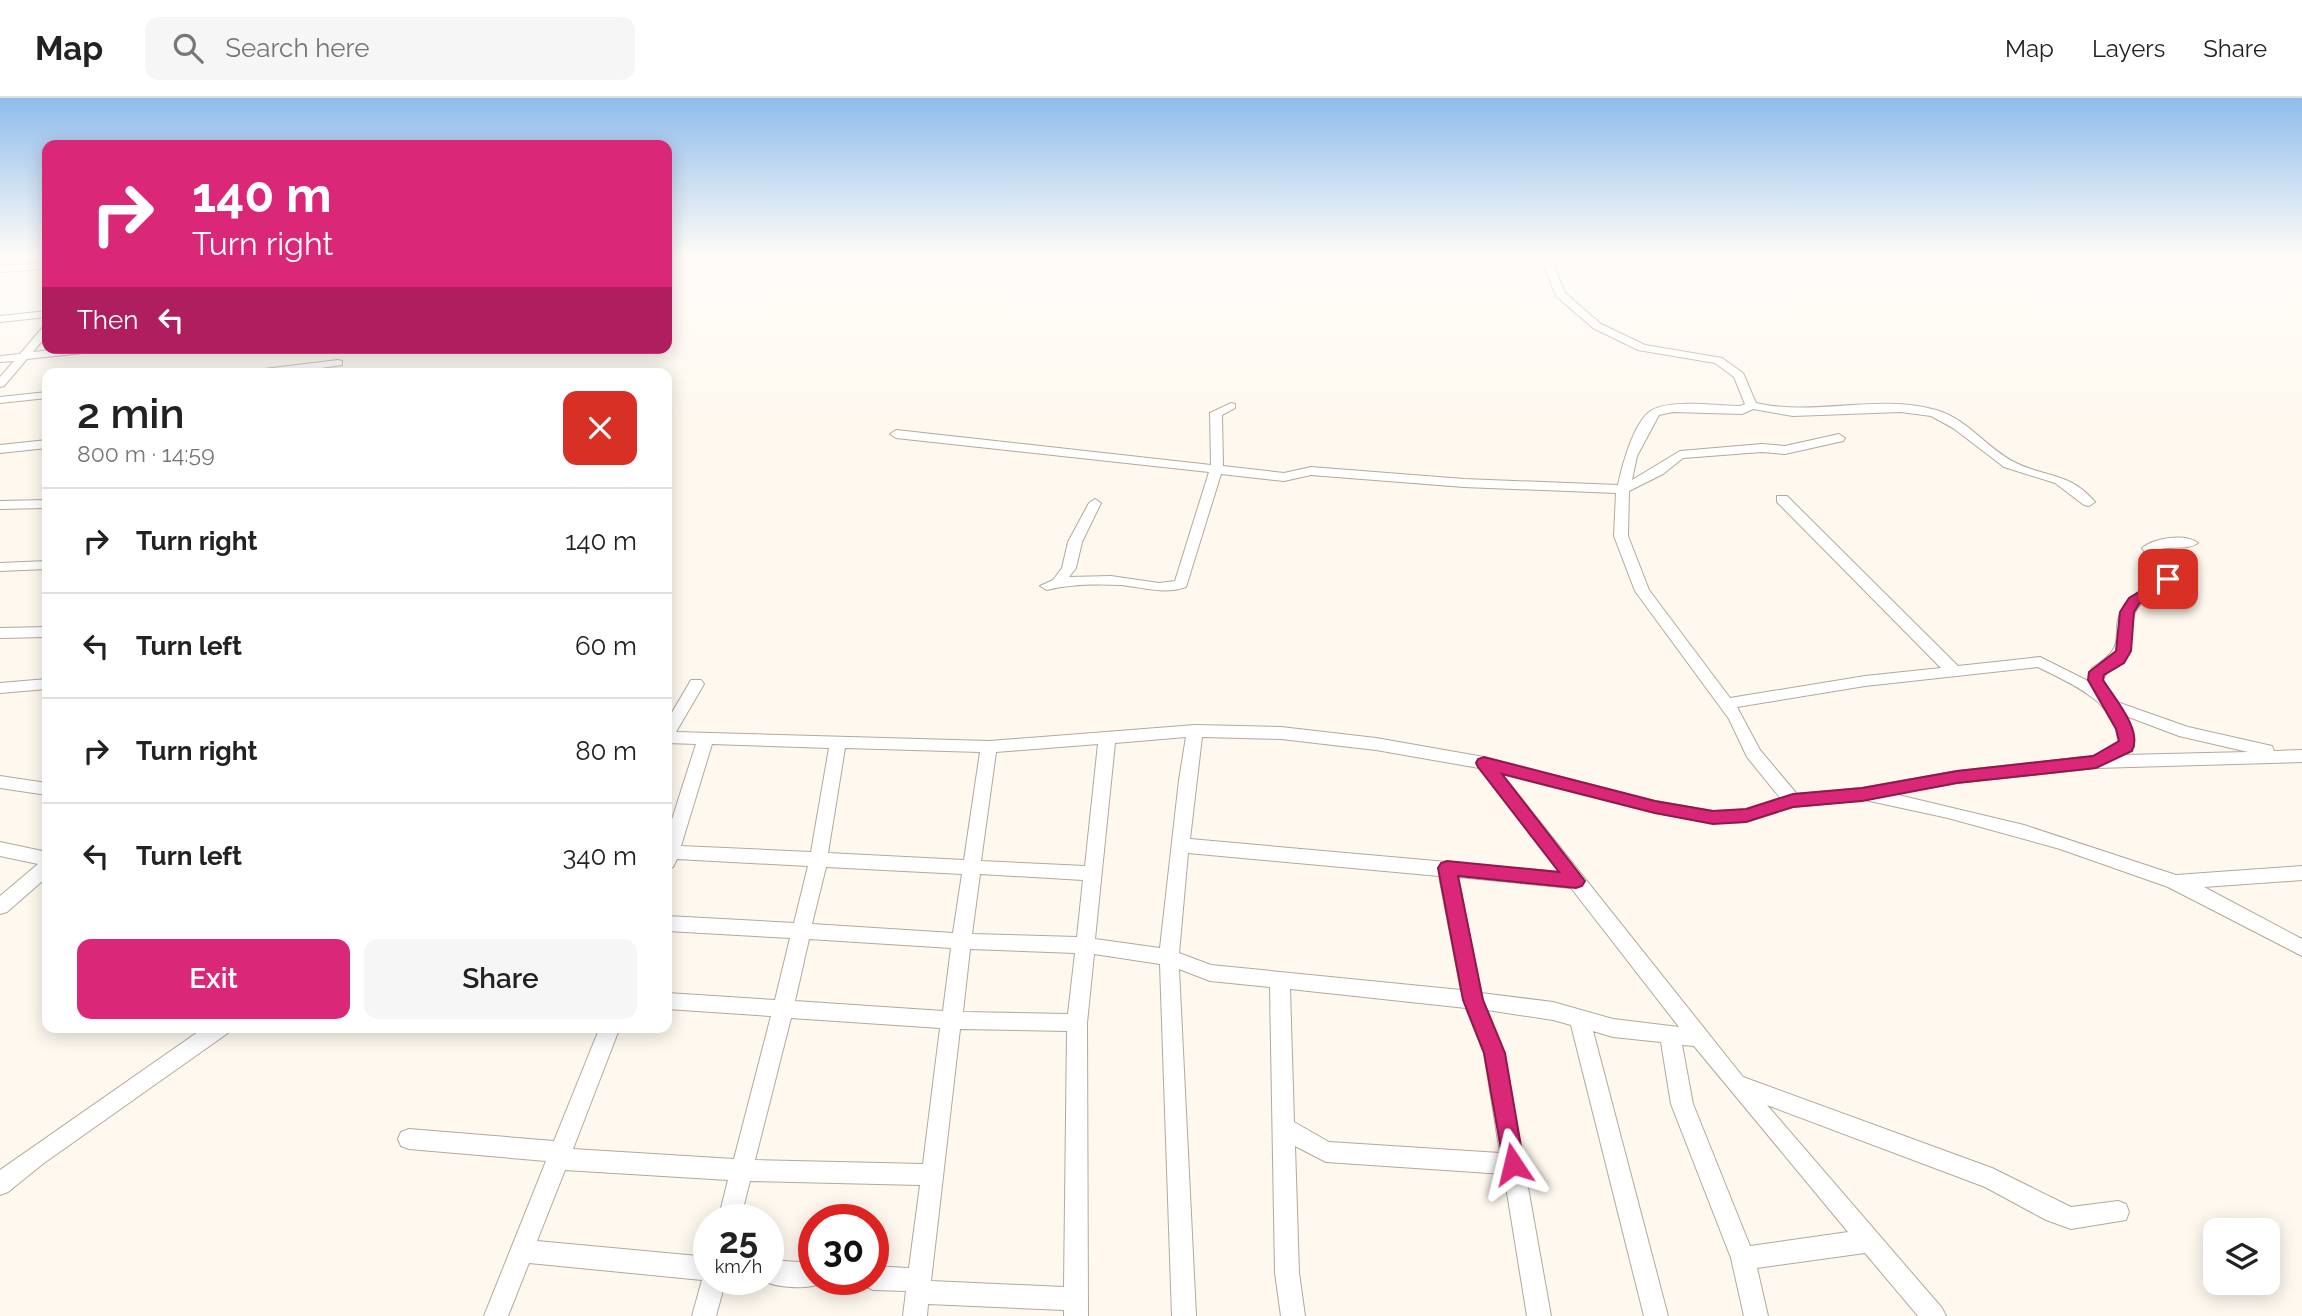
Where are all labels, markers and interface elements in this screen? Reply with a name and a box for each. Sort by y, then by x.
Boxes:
search box [145,17,635,80]
text: Map [35,29,103,68]
icon: search [169,29,207,67]
text: Search here [225,33,370,63]
text: Map [2005,34,2054,63]
text: Layers [2092,34,2165,63]
text: Share [2203,34,2267,63]
text: 140 m [192,166,332,223]
icon: right [77,168,168,259]
text: Turn right [192,225,333,262]
icon: left [152,301,190,339]
text: Then [77,305,138,335]
text: 2 min [77,389,185,438]
button: close [563,391,637,465]
text: 800 m · 14:59 [77,440,215,467]
icon: right [77,522,115,560]
text: Turn right [136,526,257,556]
text: 140 m [565,526,637,556]
pin [2138,549,2198,609]
icon: arrive [2149,560,2187,598]
icon: left [77,627,115,665]
text: Turn left [136,631,242,661]
text: 60 m [575,631,637,661]
icon: right [77,732,115,770]
text: Turn right [136,736,257,766]
text: 80 m [575,736,637,766]
icon: left [77,837,115,875]
text: Turn left [136,841,242,871]
text: 340 m [562,841,637,871]
button: Exit [77,939,350,1019]
button: Share [364,939,637,1019]
position arrow [1476,1127,1550,1201]
speed limit sign: 30 [798,1204,889,1295]
map controls [2203,1218,2280,1295]
button: layers [2203,1218,2280,1295]
text: 25 [719,1220,758,1261]
text: km/h [715,1256,762,1277]

